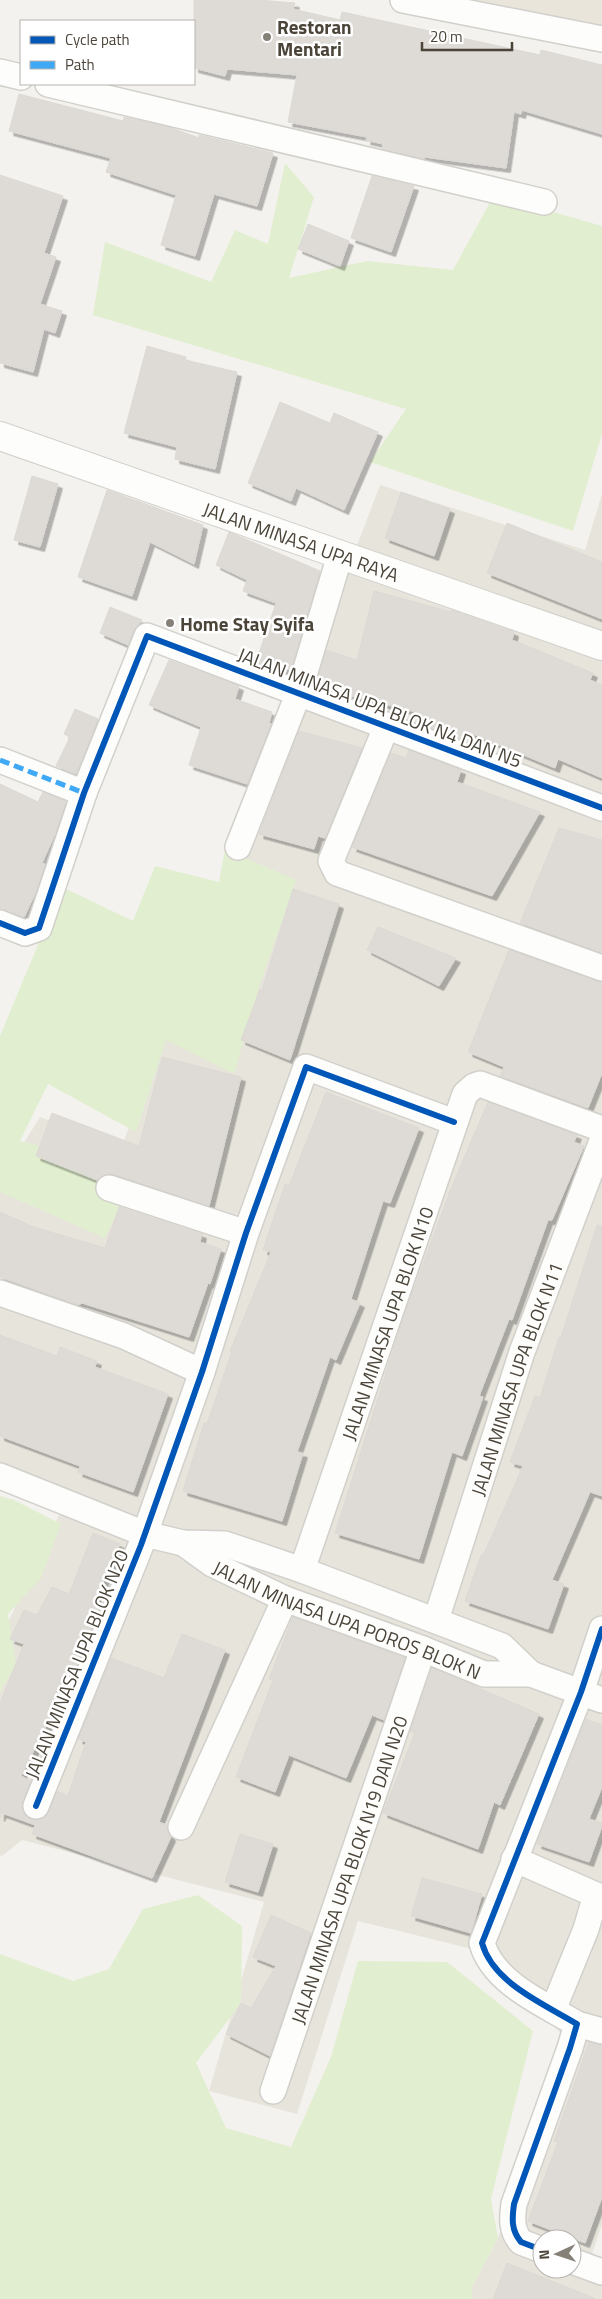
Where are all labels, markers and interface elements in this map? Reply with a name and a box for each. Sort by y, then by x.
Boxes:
place label: Restoran Mentari [277,12,352,63]
legend [20,20,195,85]
scale bar [422,20,512,52]
text: 20 m [430,25,463,48]
text: Cycle path [65,28,130,51]
marker: Restoran Mentari [261,31,273,43]
text: Path [65,53,95,76]
street label: JALAN MINASA UPA RAYA [199,493,403,589]
place label: Home Stay Syifa [180,609,314,638]
marker: Home Stay Syifa [164,617,176,629]
street label: JALAN MINASA UPA BLOK N4 DAN N5 [234,639,526,775]
street label: JALAN MINASA UPA BLOK N10 [333,1202,440,1444]
street label: JALAN MINASA UPA BLOK N11 [462,1258,569,1499]
street label: JALAN MINASA UPA BLOK N20 [17,1545,135,1783]
street label: JALAN MINASA UPA POROS BLOK N [208,1552,486,1686]
street label: JALAN MINASA UPA BLOK N19 DAN N20 [282,1711,414,2027]
north arrow [532,2229,582,2279]
text: N [533,2249,554,2260]

